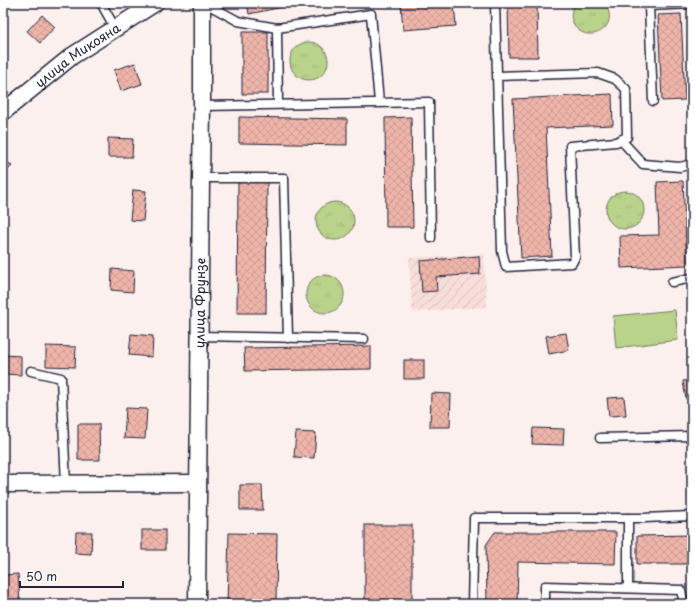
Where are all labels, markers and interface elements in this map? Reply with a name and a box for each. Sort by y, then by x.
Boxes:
street label: улица Микояна [31,17,124,92]
street label: улица Фрунзе [189,257,209,348]
scale bar [20,563,123,589]
text: 50 m [26,567,57,585]

